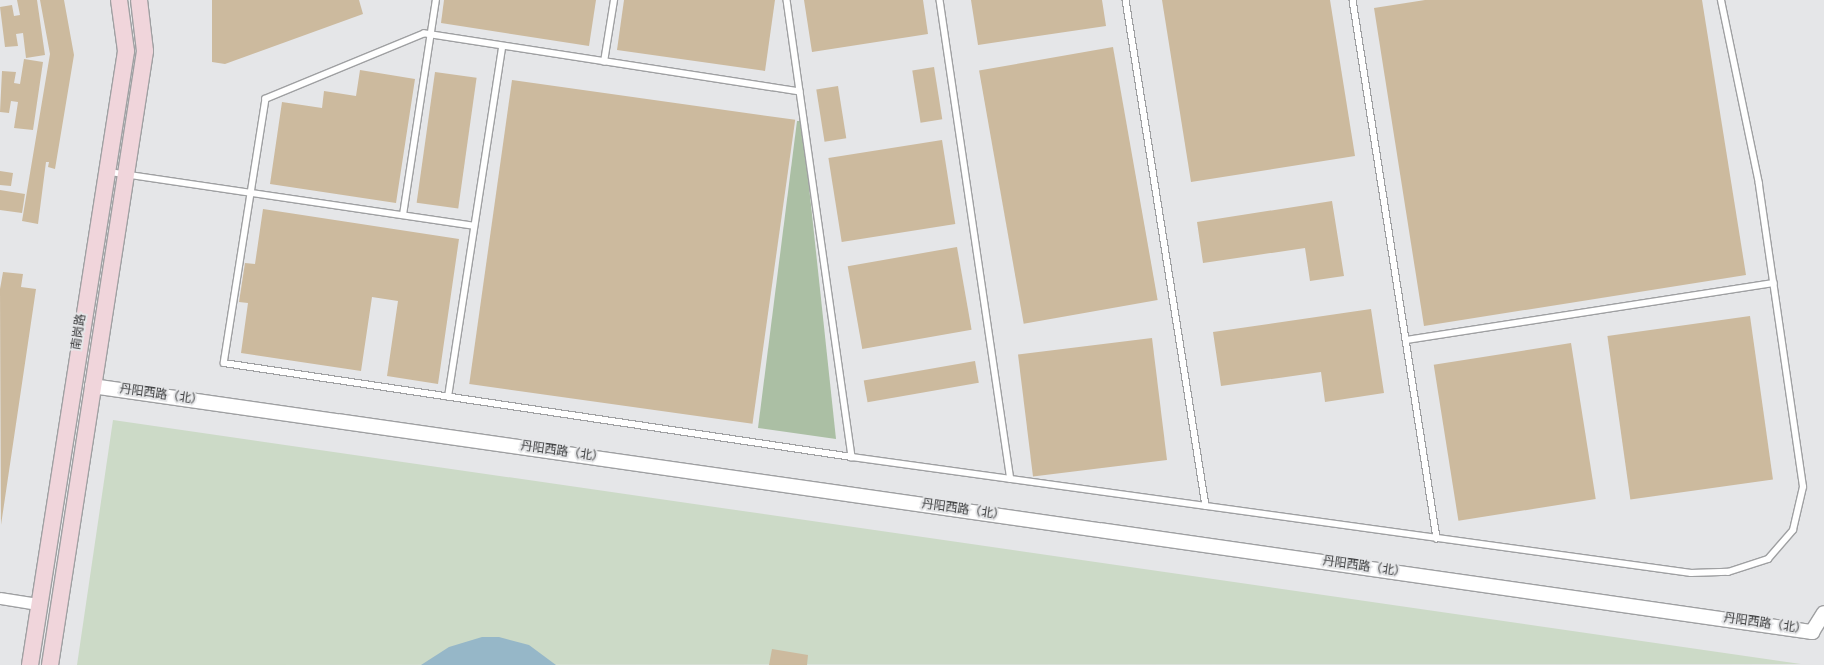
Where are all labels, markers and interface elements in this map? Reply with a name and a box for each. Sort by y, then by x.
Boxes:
street label: 南岗路 [70,313,90,351]
street label: 丹阳西路（北） [118,383,204,409]
street label: 丹阳西路（北） [519,440,605,466]
street label: 丹阳西路（北） [920,498,1006,524]
street label: 丹阳西路（北） [1321,555,1407,581]
street label: 丹阳西路（北） [1722,612,1808,638]

